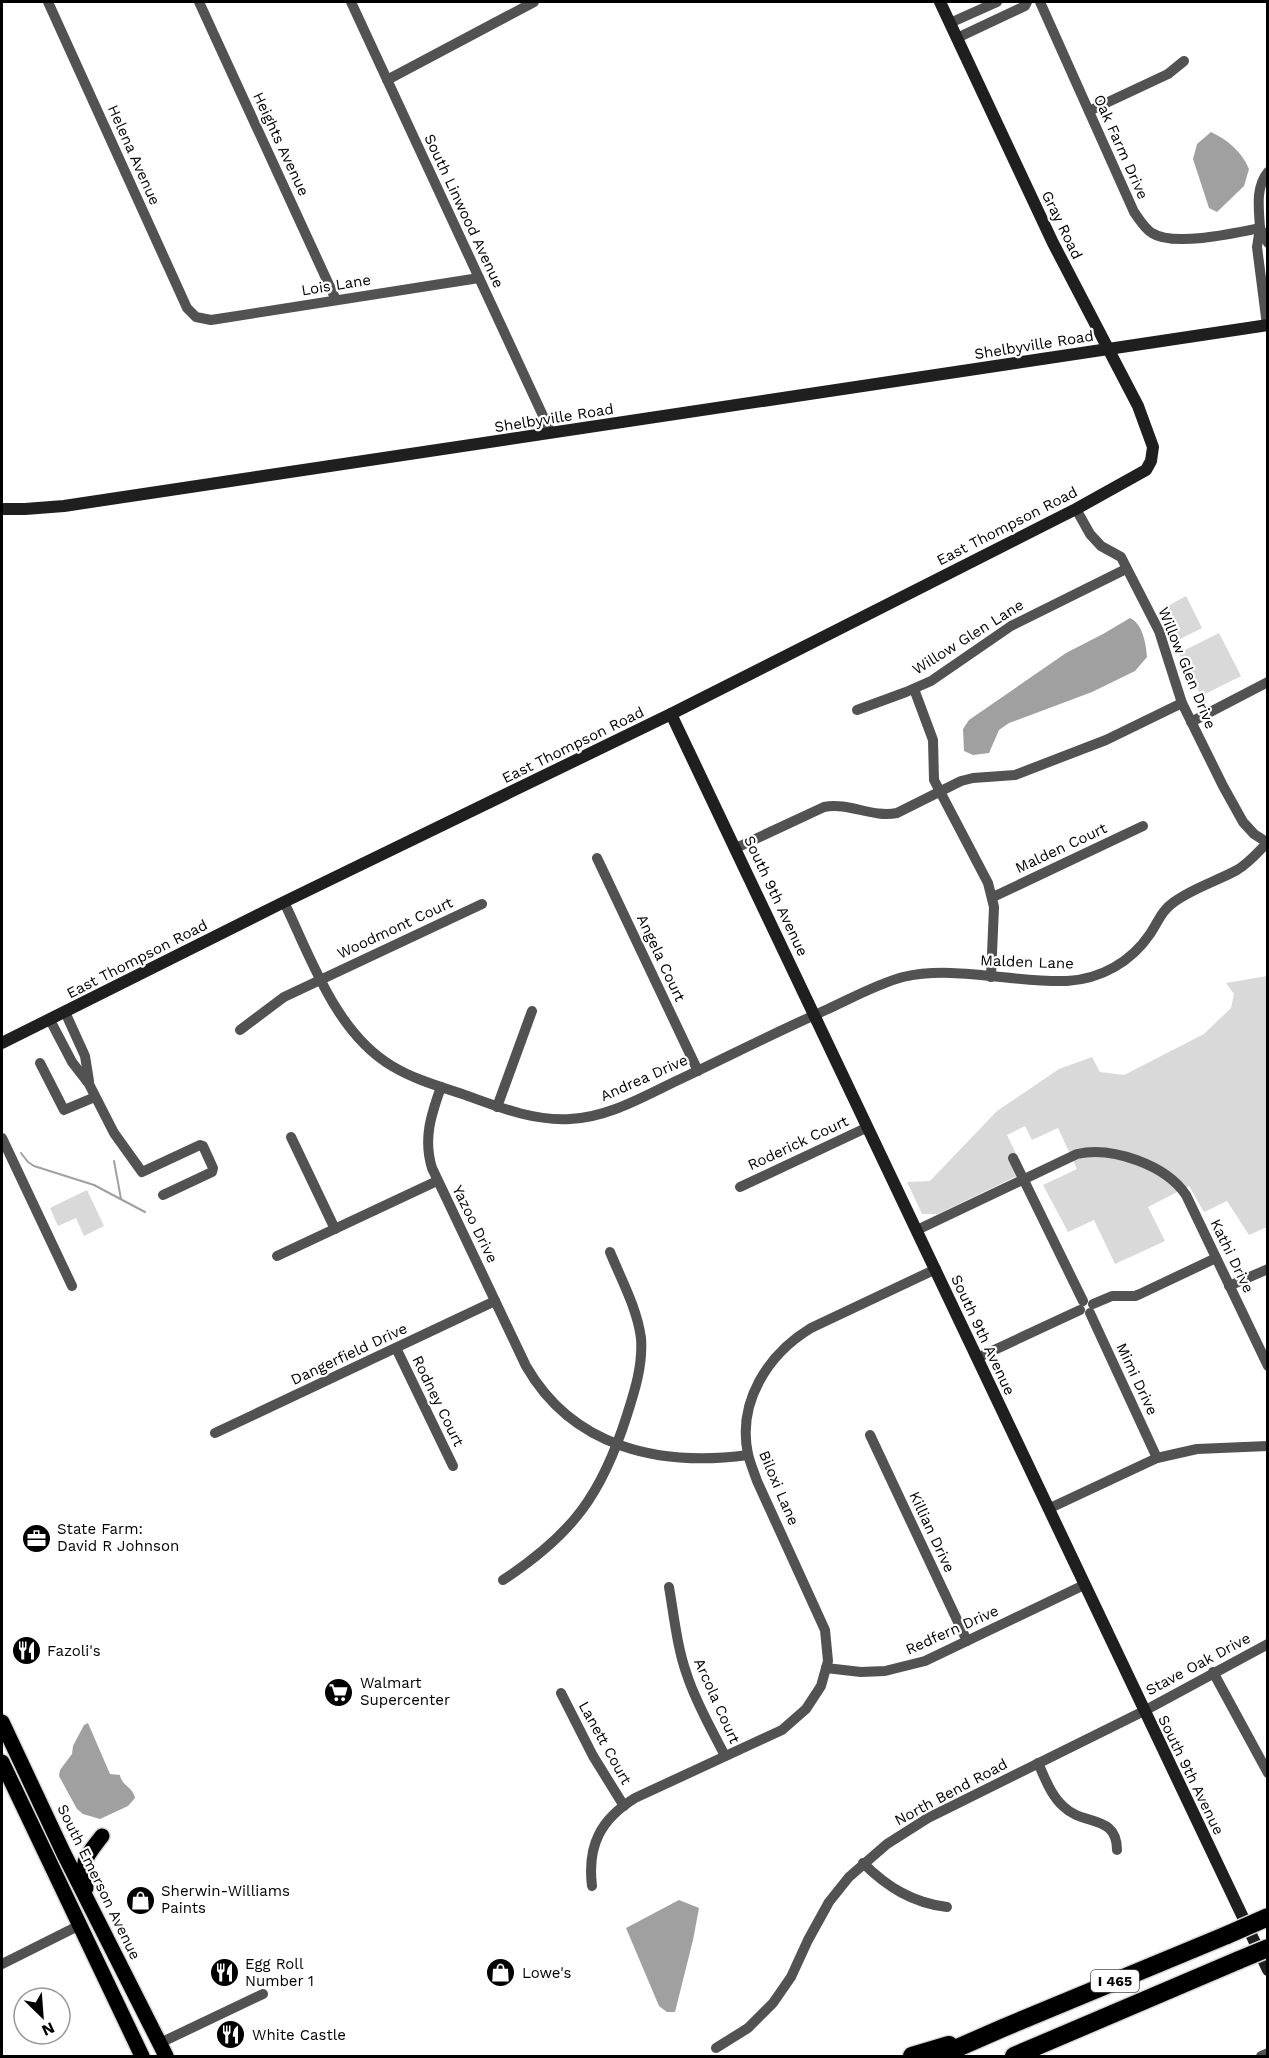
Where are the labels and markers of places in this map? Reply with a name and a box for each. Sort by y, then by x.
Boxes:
place label: State Farm: David R Johnson [57,1520,179,1555]
office icon: State Farm: David R Johnson [20,1522,52,1554]
restaurant icon: Fazoli's [10,1635,42,1667]
place label: Fazoli's [47,1642,101,1660]
place label: Walmart Supercenter [360,1674,450,1709]
supermarket icon: Walmart Supercenter [323,1676,355,1708]
place label: Sherwin-Williams Paints [161,1882,290,1917]
shop icon: Sherwin-Williams Paints [124,1884,156,1916]
place label: Egg Roll Number 1 [245,1955,314,1990]
restaurant icon: Egg Roll Number 1 [208,1957,240,1989]
shop icon: Lowe's [485,1957,517,1989]
place label: Lowe's [522,1964,572,1982]
restaurant icon: White Castle [215,2019,247,2051]
place label: White Castle [252,2026,346,2044]

